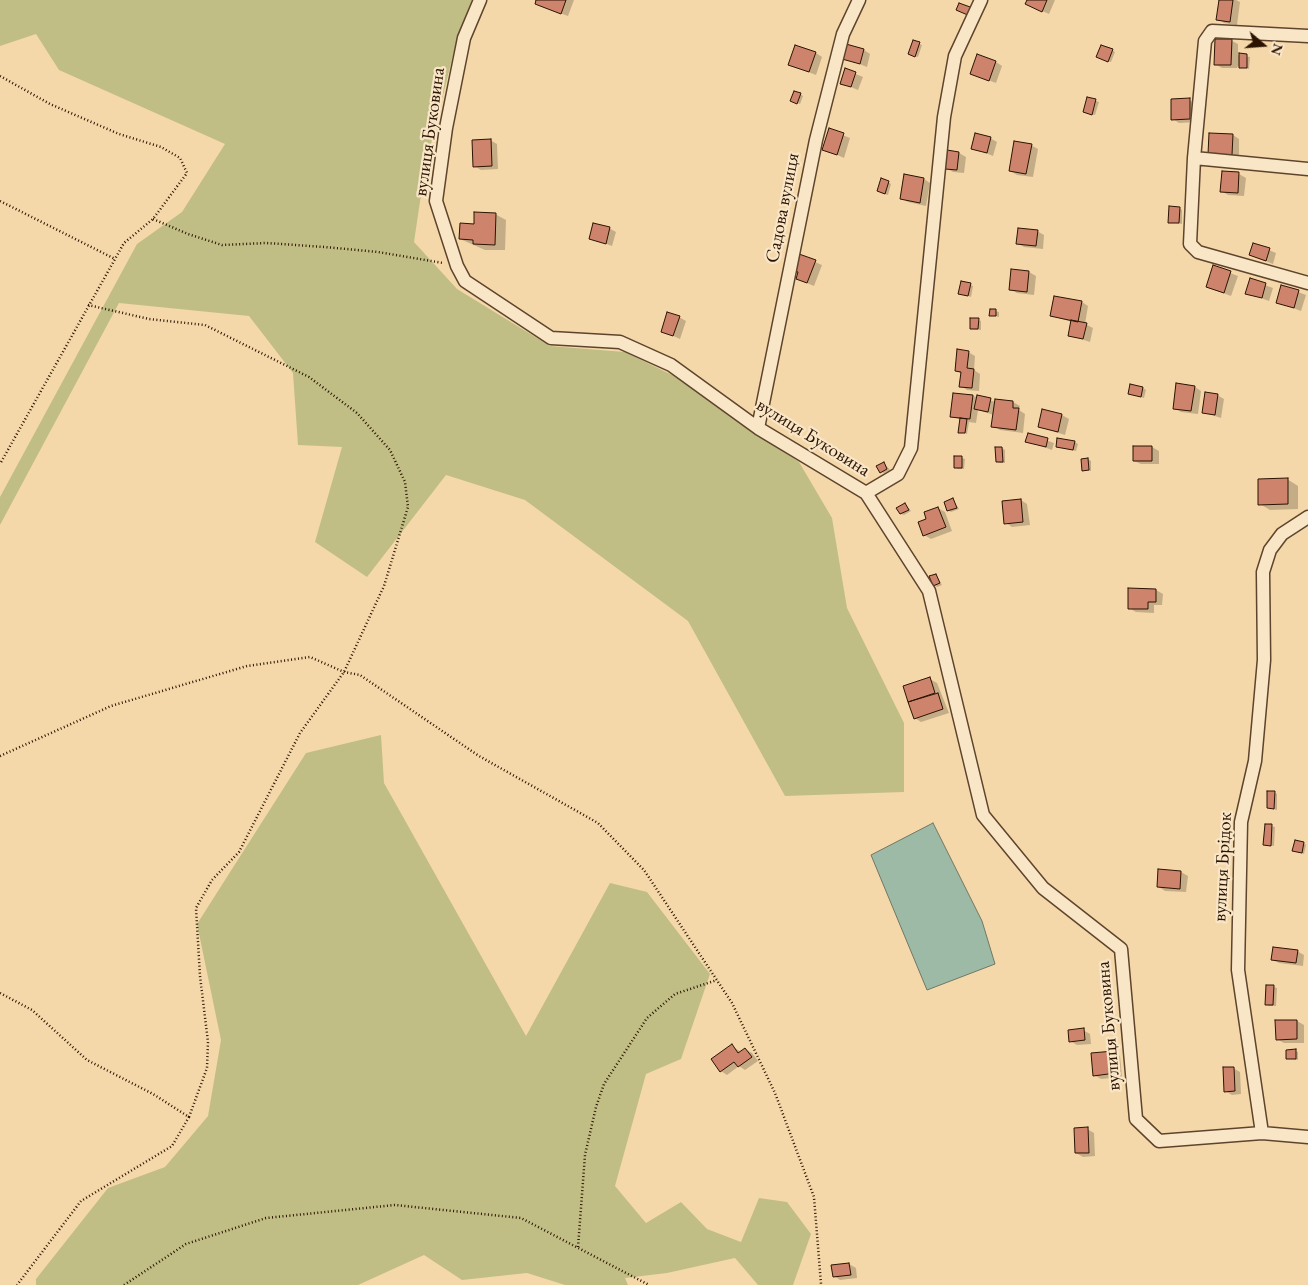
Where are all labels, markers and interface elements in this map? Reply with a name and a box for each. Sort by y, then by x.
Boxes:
north arrow [1238,20,1288,70]
text: N [1267,41,1288,58]
street label: вулиця Буковина [410,66,450,198]
street label: Садова вулиця [761,151,805,265]
street label: вулиця Буковина [752,394,874,482]
street label: вулиця Брідок [1209,812,1237,922]
street label: вулиця Буковина [1092,960,1126,1092]

